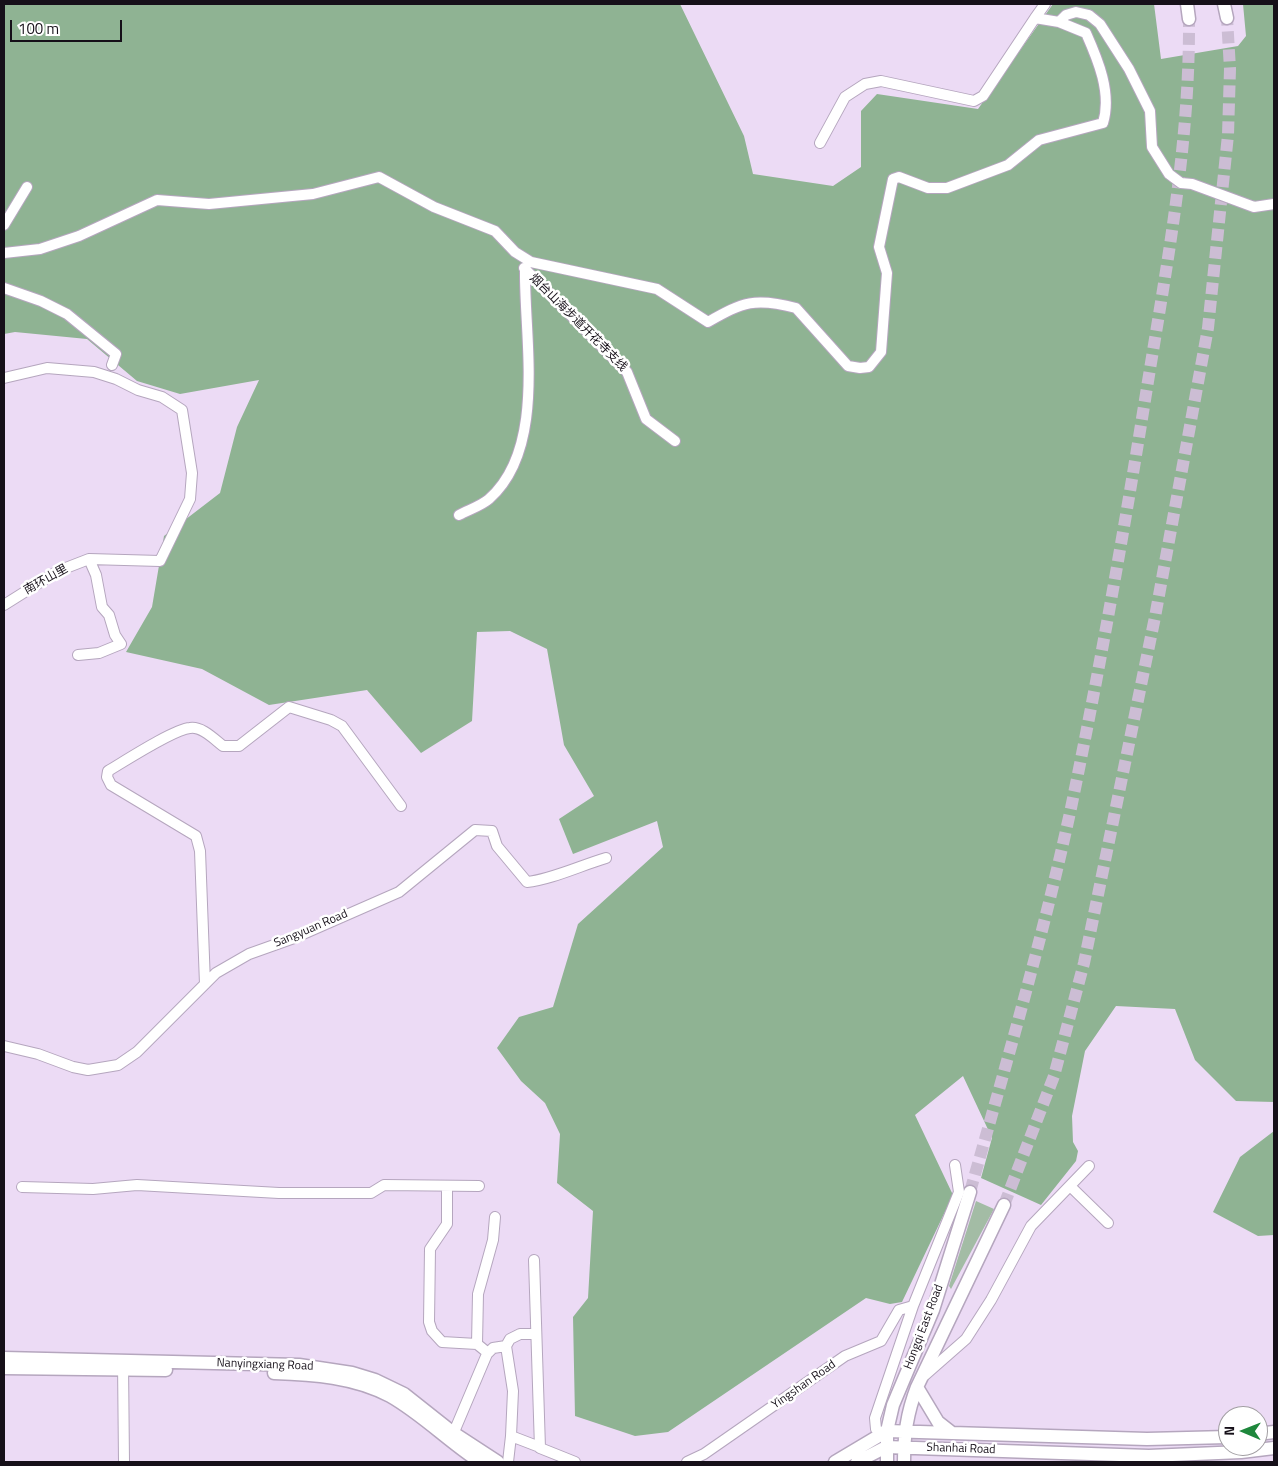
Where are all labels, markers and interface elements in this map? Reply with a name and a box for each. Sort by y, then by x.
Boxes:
scale bar [12,10,125,42]
text: 100 m [18,17,59,40]
street label: 烟台山海步道开花寺支线 [526,271,630,375]
street label: 南环山里 [22,562,70,598]
street label: Sangyuan Road [272,907,350,951]
street label: Hongqi East Road [901,1283,947,1371]
street label: Nanyingxiang Road [216,1356,314,1374]
street label: Yingshan Road [769,1358,839,1412]
north arrow [1218,1406,1268,1456]
text: N [1218,1426,1239,1436]
street label: Shanhai Road [926,1441,996,1457]

